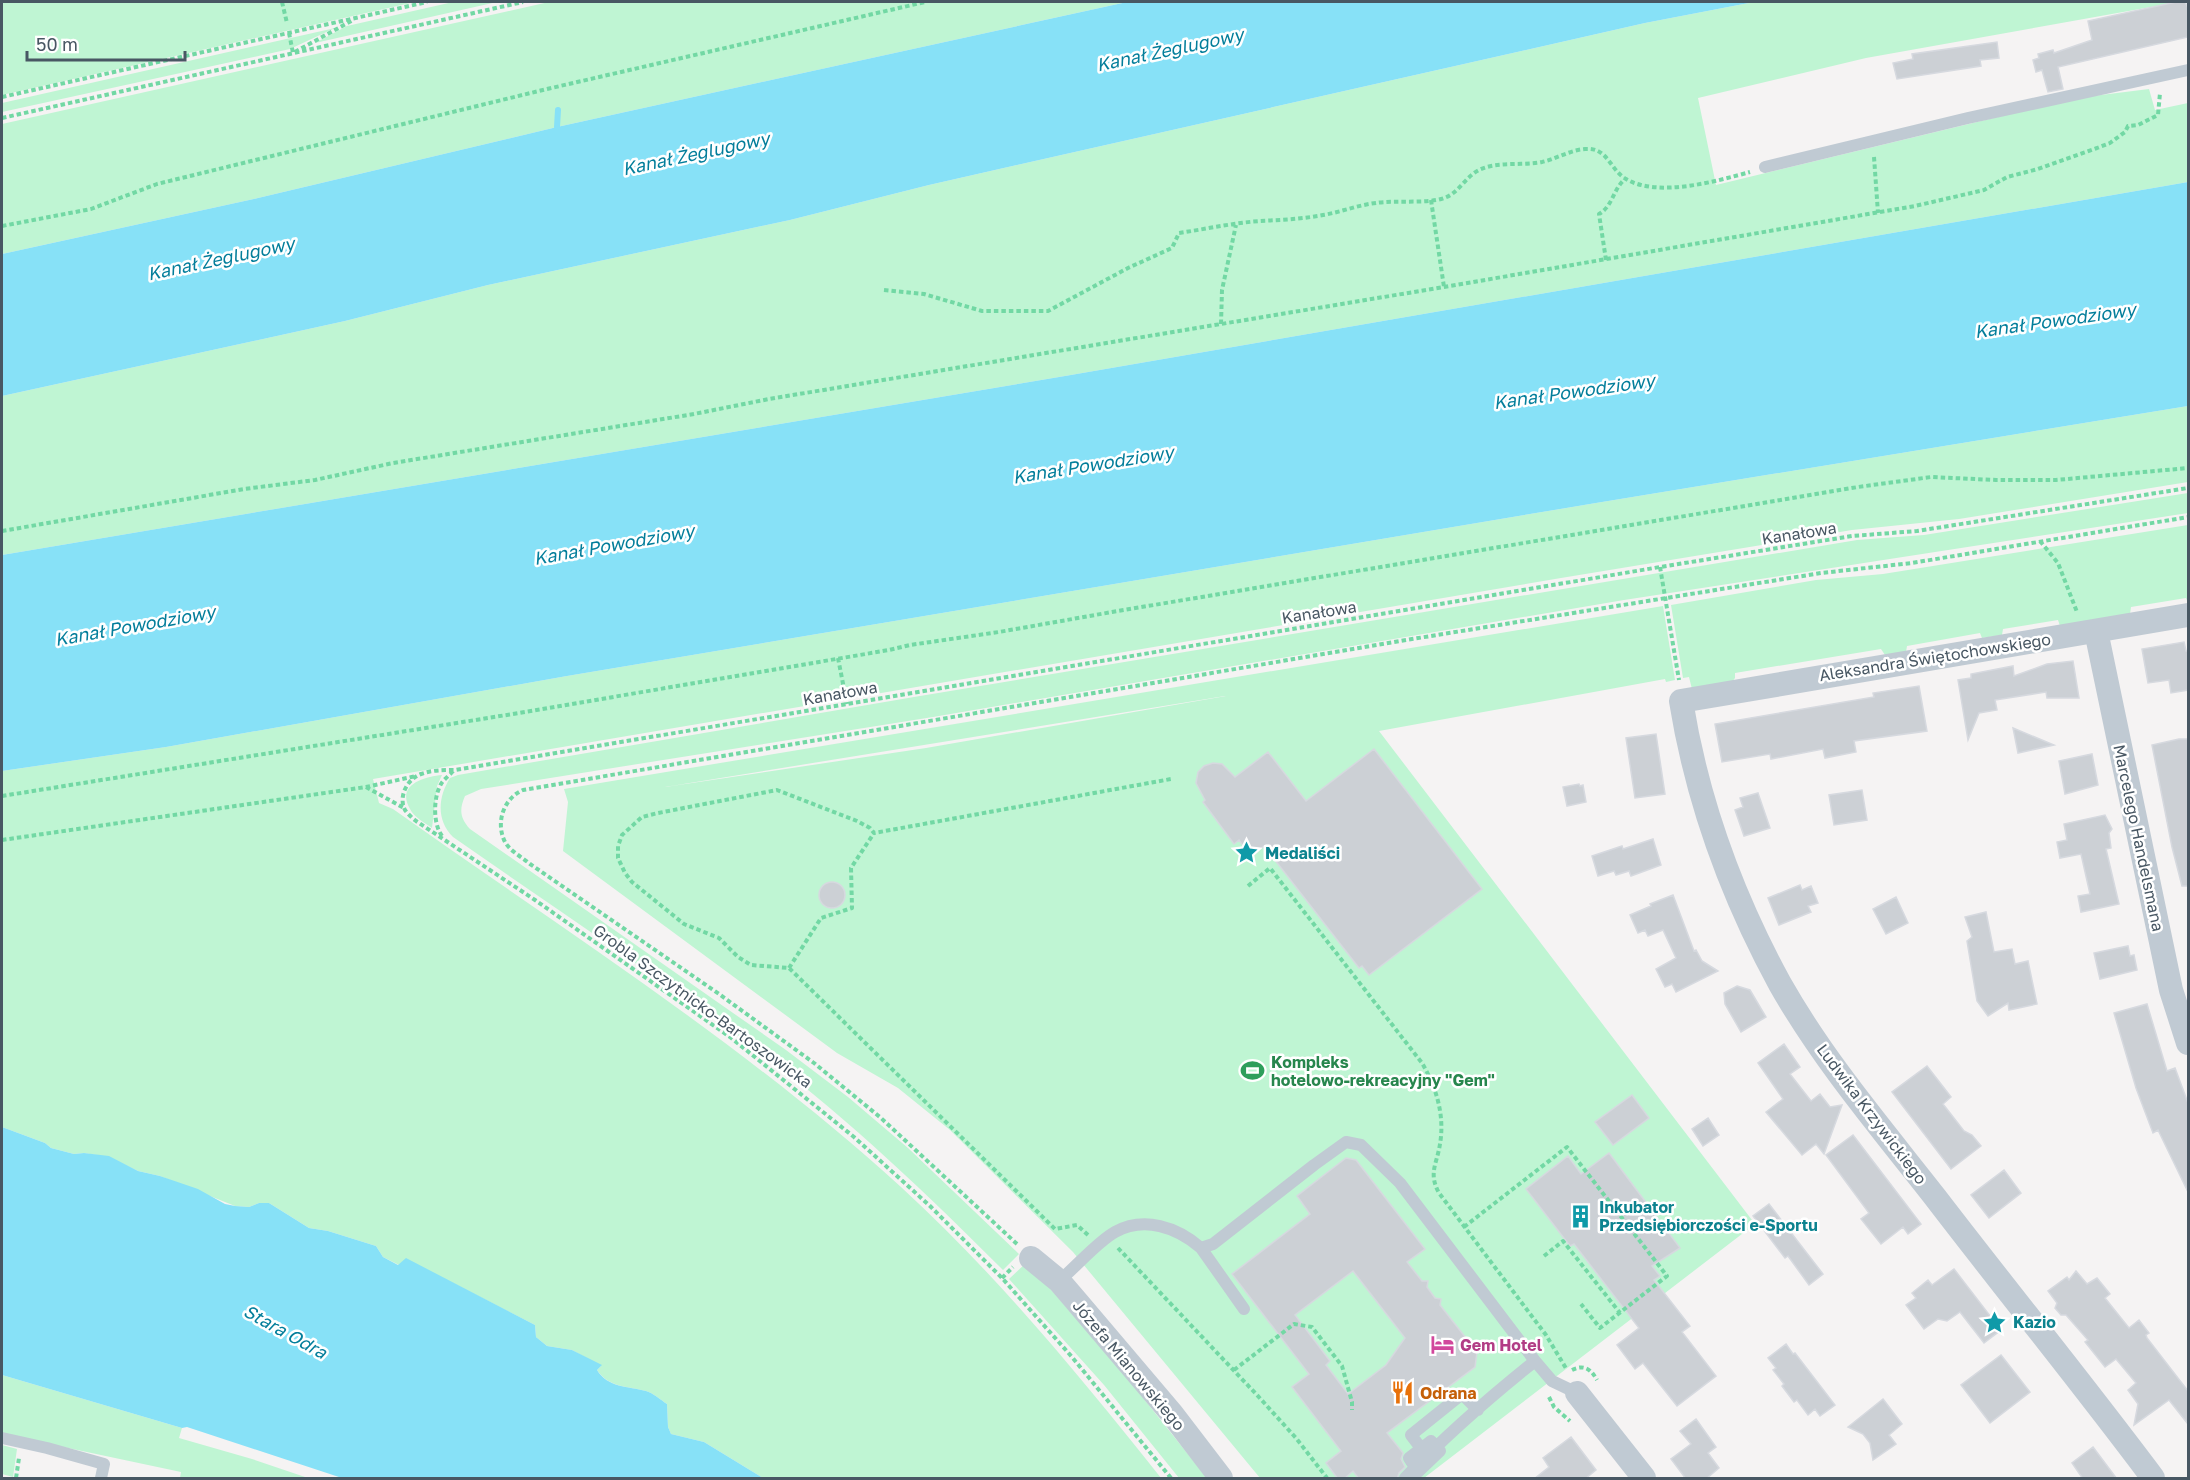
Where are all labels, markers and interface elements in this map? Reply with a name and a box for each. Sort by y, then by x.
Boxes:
water label: Kanał Żeglugowy [1094,22,1248,75]
scale bar [27,24,184,62]
text: 50 m [36,33,78,55]
water label: Kanał Żeglugowy [620,126,774,179]
water label: Kanał Żeglugowy [145,231,299,284]
water label: Kanał Powodziowy [1973,297,2140,342]
water label: Kanał Powodziowy [1492,368,1659,413]
water label: Kanał Powodziowy [1011,440,1178,488]
street label: Kanałowa [1760,517,1838,549]
water label: Kanał Powodziowy [532,519,699,569]
street label: Kanałowa [1280,596,1358,628]
water label: Kanał Powodziowy [53,600,220,650]
street label: Aleksandra Świętochowskiego [1818,629,2052,685]
street label: Kanałowa [801,677,879,709]
street label: Marcelego Handelsmana [2109,743,2169,933]
place icon: Medaliści [1234,840,1260,866]
place label: Medaliści [1265,843,1340,863]
street label: Grobla Szczytnicko-Bartoszowicka [590,920,816,1092]
street label: Ludwika Krzywickiego [1813,1040,1931,1188]
place label: Kompleks hotelowo-rekreacyjny "Gem" [1271,1052,1495,1090]
sports icon: Kompleks hotelowo-rekreacyjny "Gem" [1240,1058,1266,1084]
place label: Inkubator Przedsiębiorczości e-Sportu [1599,1197,1818,1235]
building icon: Inkubator Przedsiębiorczości e-Sportu [1568,1203,1594,1229]
street label: Józefa Mianowskiego [1069,1296,1189,1434]
water label: Stara Odra [240,1299,332,1363]
place icon: Kazio [1982,1309,2008,1335]
place label: Kazio [2013,1312,2056,1332]
hotel icon: Gem Hotel [1429,1332,1455,1358]
place label: Gem Hotel [1460,1335,1543,1355]
restaurant icon: Odrana [1389,1380,1415,1406]
place label: Odrana [1420,1383,1476,1403]

